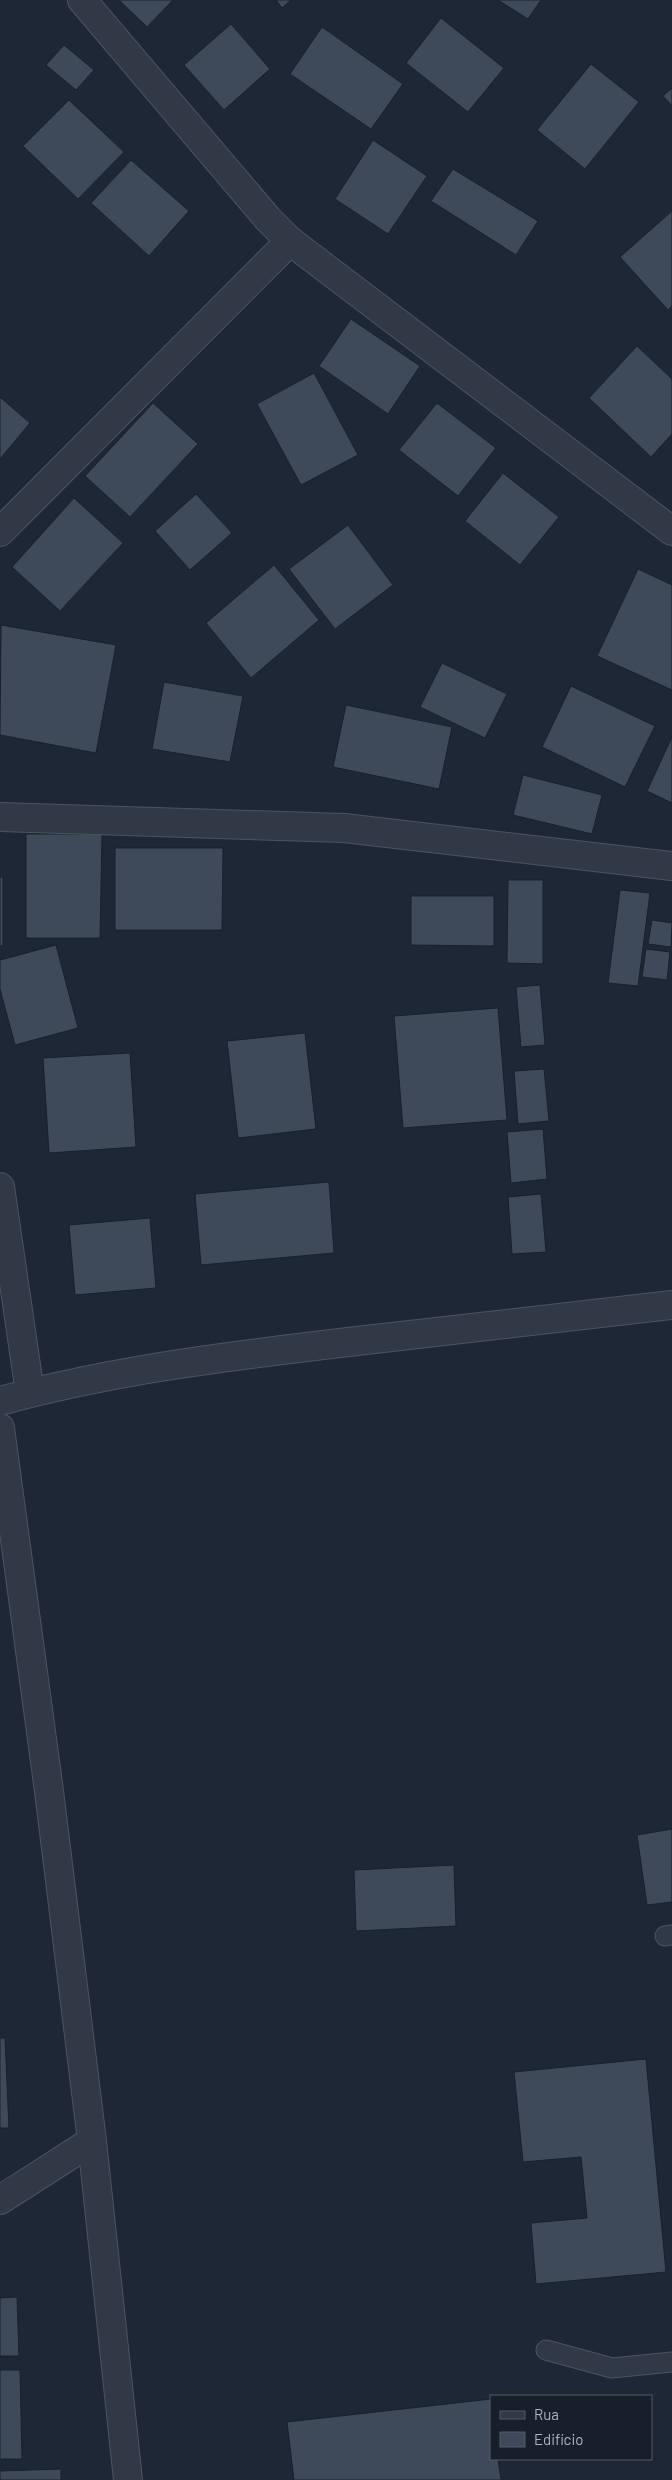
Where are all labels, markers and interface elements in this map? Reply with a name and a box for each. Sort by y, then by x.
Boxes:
legend [490,2395,652,2460]
text: Rua [534,2405,559,2423]
text: Edifício [534,2430,583,2448]

